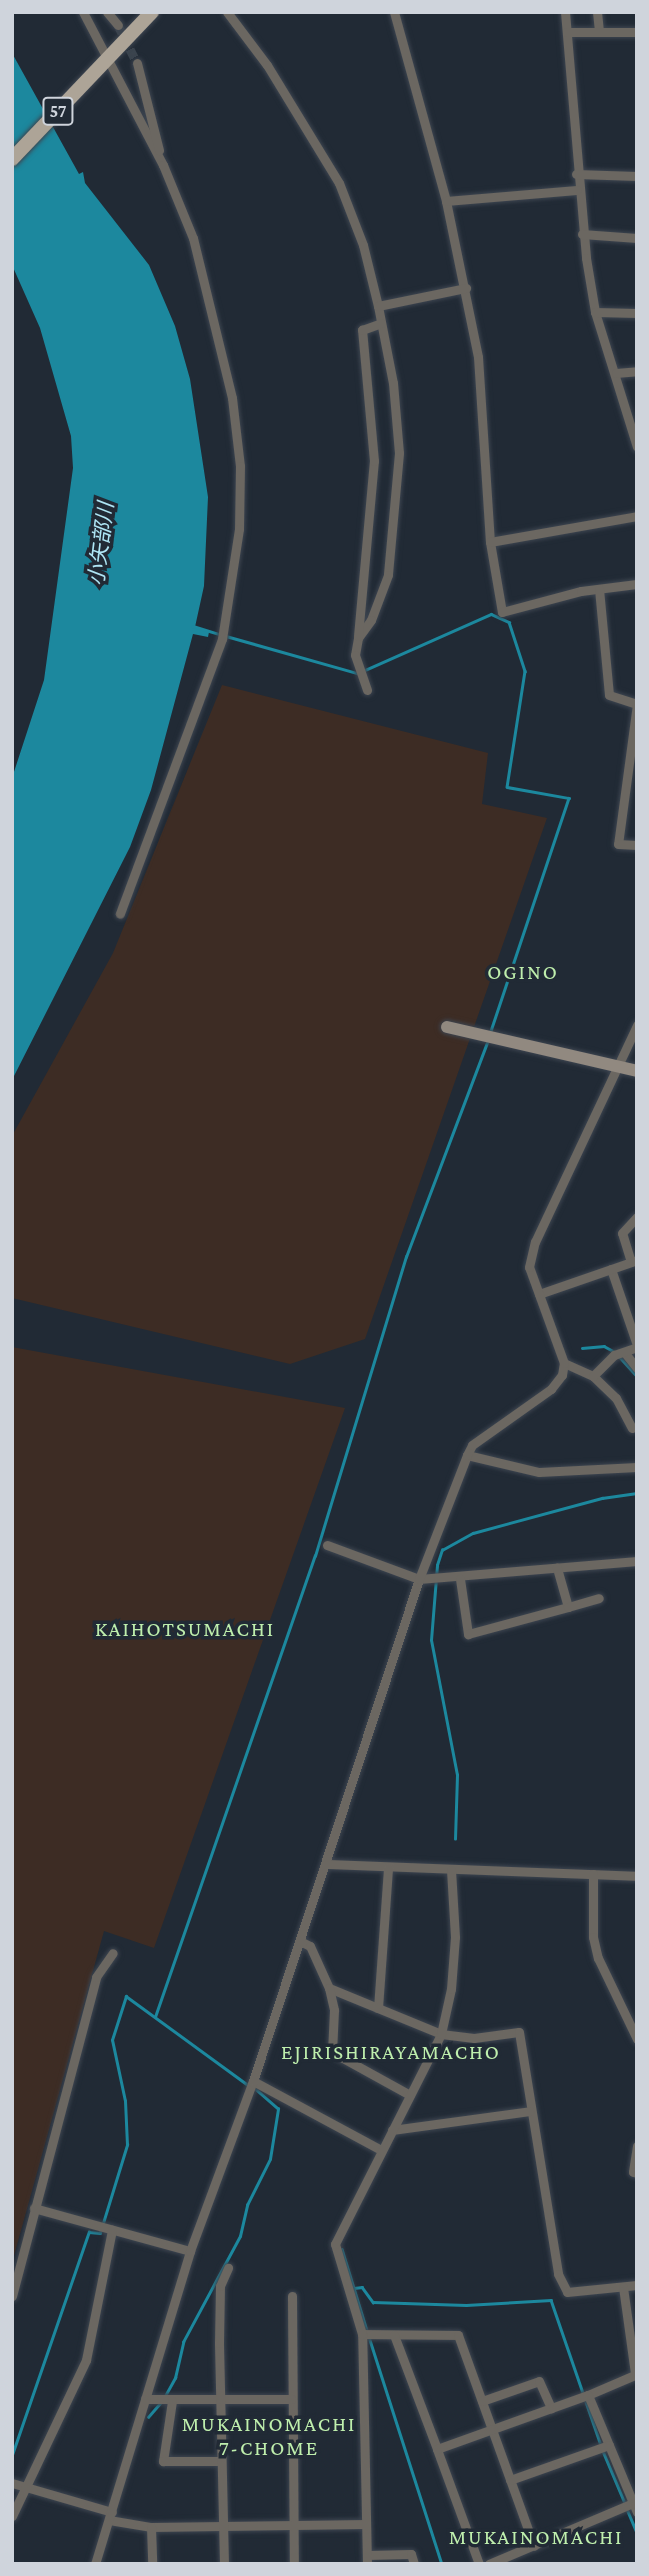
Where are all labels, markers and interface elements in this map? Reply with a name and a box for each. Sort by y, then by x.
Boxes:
road number: 57 [42,96,74,126]
water label: 小矢部川 [83,501,119,587]
district label: OGINO [488,959,558,985]
district label: KAIHOTSUMACHI [97,1616,273,1642]
district label: EJIRISHIRAYAMACHO [283,2039,499,2065]
district label: MUKAINOMACHI 7-CHOME [183,2411,355,2461]
district label: MUKAINOMACHI [450,2524,622,2550]

